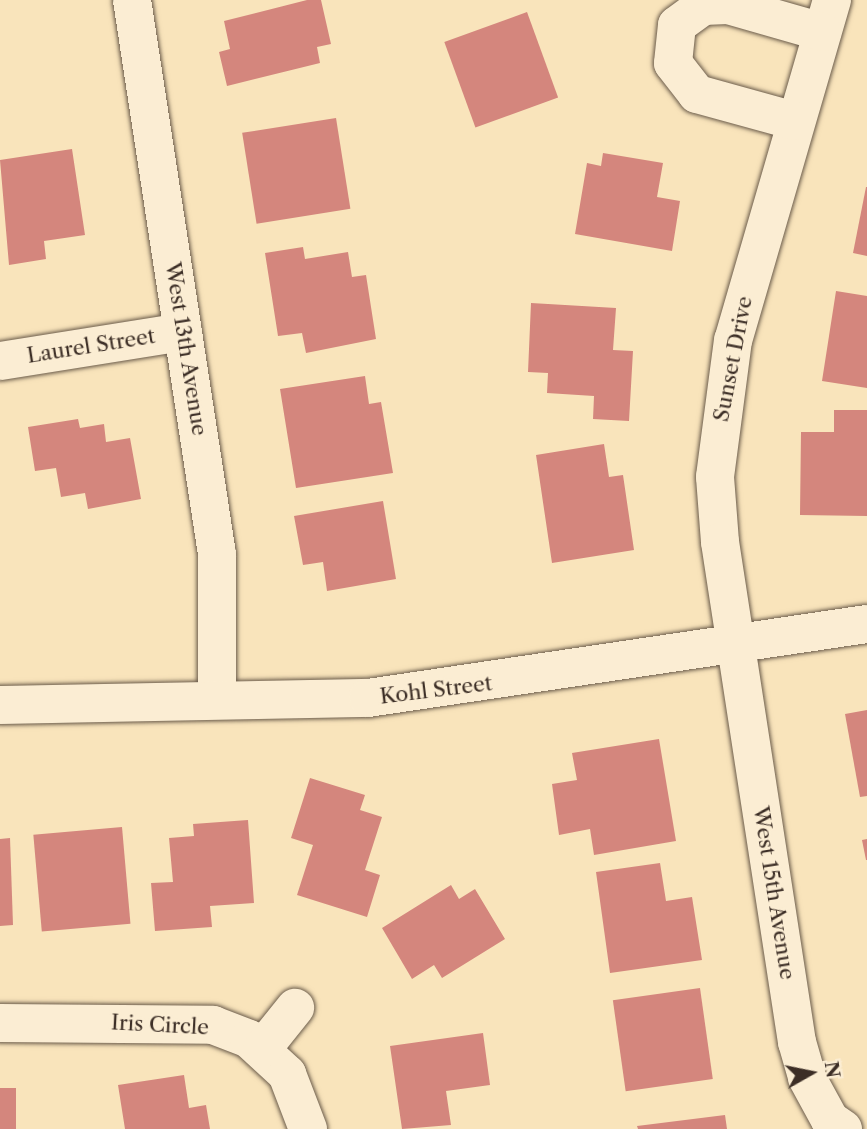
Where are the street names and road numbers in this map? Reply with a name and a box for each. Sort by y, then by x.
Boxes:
street label: West 13th Avenue [160,260,212,438]
street label: Sunset Drive [709,294,757,424]
street label: Laurel Street [25,323,157,369]
street label: Kohl Street [378,671,494,709]
street label: West 15th Avenue [748,804,800,982]
street label: Iris Circle [110,1010,210,1040]

